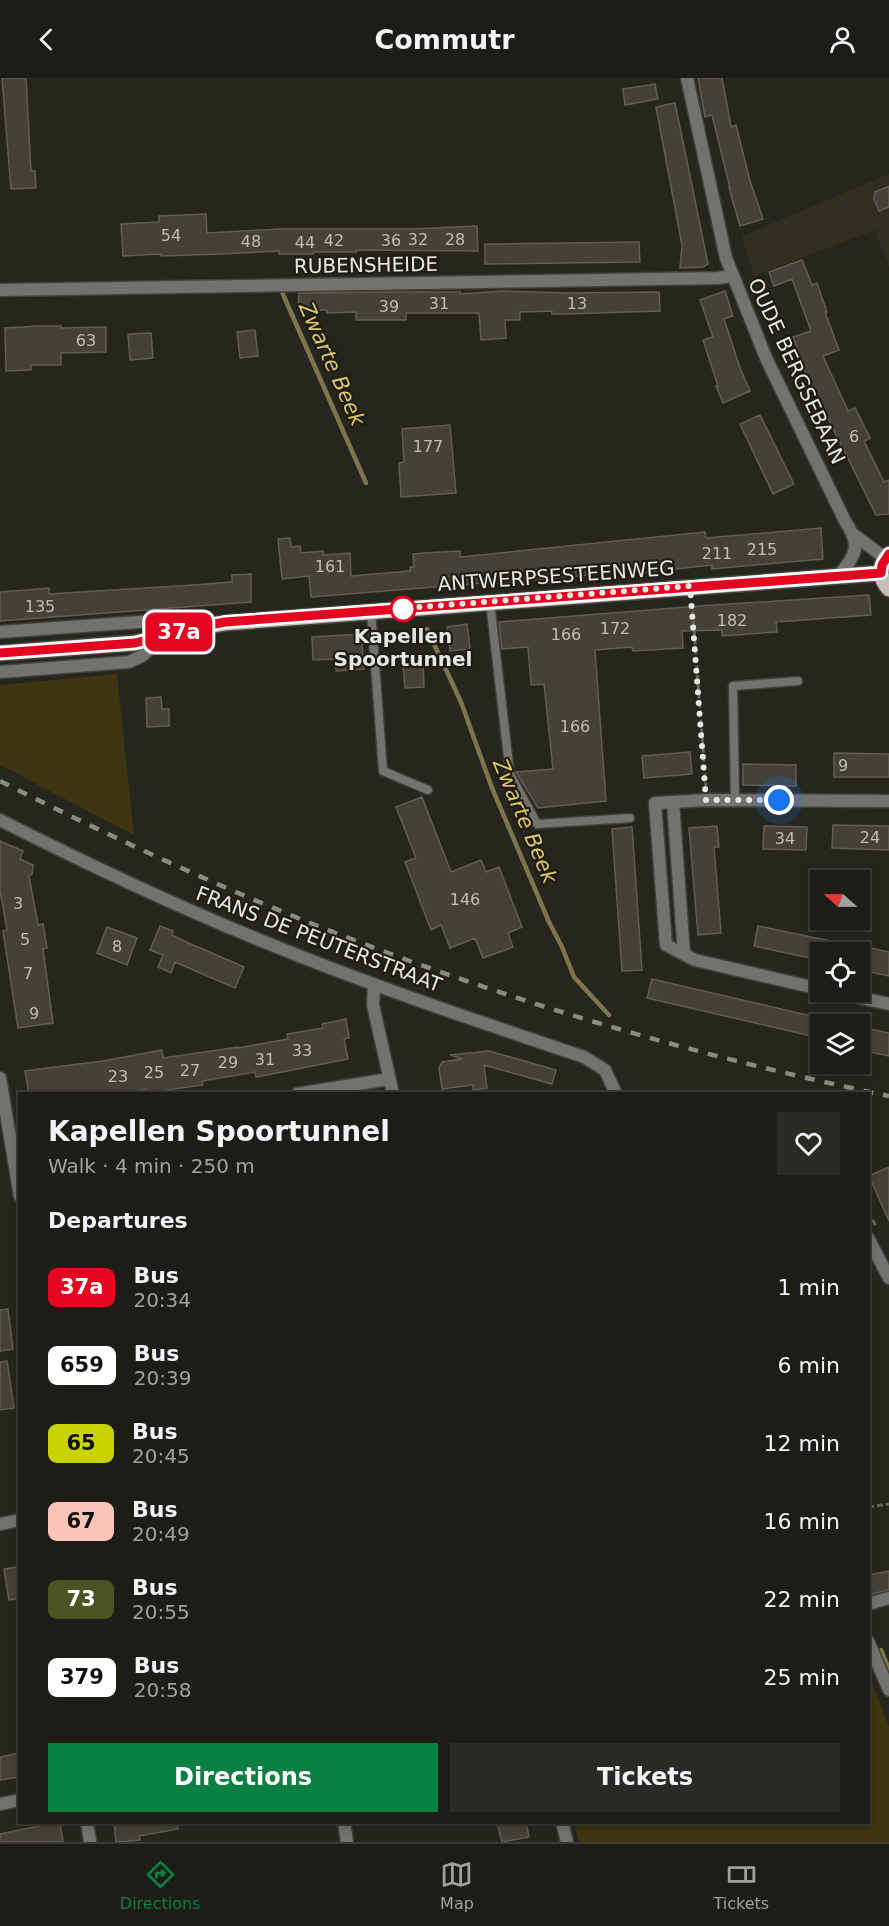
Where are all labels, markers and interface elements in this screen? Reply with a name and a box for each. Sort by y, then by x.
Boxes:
icon: back [30,23,63,56]
icon: person [826,23,859,56]
text: Commutr [374,24,515,55]
house number: 54 [161,226,181,245]
house number: 32 [408,230,428,249]
house number: 28 [445,230,465,249]
house number: 42 [324,231,344,250]
house number: 36 [381,231,401,250]
house number: 48 [241,232,261,251]
house number: 44 [295,233,315,252]
street label: RUBENSHEIDE [294,252,438,278]
street label: OUDE BERGSEBAAN [743,274,851,468]
house number: 31 [429,294,449,313]
house number: 13 [567,294,587,313]
water label: Zwarte Beek [294,297,370,431]
house number: 39 [379,297,399,316]
house number: 63 [76,331,96,350]
house number: 6 [849,427,859,446]
house number: 177 [413,437,443,456]
house number: 215 [747,540,777,559]
house number: 211 [702,544,732,563]
street label: ANTWERPSESTEENWEG [437,556,675,596]
house number: 161 [315,557,345,576]
marker: Kapellen Spoortunnel [390,596,416,622]
house number: 135 [25,597,55,616]
house number: 182 [717,611,747,630]
line badge: 37a [144,612,213,652]
house number: 172 [600,619,630,638]
text: 37a [157,620,201,644]
place label: Kapellen Spoortunnel [334,624,472,671]
house number: 166 [551,625,581,644]
house number: 166 [560,717,590,736]
water label: Zwarte Beek [488,754,562,888]
house number: 9 [838,756,848,775]
your location [764,785,794,815]
house number: 24 [860,828,880,847]
house number: 34 [775,829,795,848]
north arrow [810,870,870,930]
map controls [810,870,870,1074]
street label: FRANS DE PEUTERSTRAAT [193,881,446,997]
house number: 146 [450,890,480,909]
house number: 3 [13,894,23,913]
house number: 5 [20,930,30,949]
house number: 8 [112,937,122,956]
button: locate [810,942,870,1002]
house number: 7 [23,964,33,983]
house number: 9 [29,1004,39,1023]
button: layers [810,1014,870,1074]
house number: 33 [292,1041,312,1060]
house number: 31 [255,1050,275,1069]
house number: 29 [218,1053,238,1072]
house number: 27 [180,1061,200,1080]
house number: 25 [144,1063,164,1082]
house number: 23 [108,1067,128,1086]
button: heart [777,1112,840,1175]
text: Kapellen Spoortunnel [48,1115,390,1148]
text: Walk · 4 min · 250 m [48,1154,255,1178]
text: Departures [48,1208,188,1233]
text: Bus [133,1263,179,1288]
text: 37a [60,1275,103,1299]
text: 1 min [778,1275,840,1300]
text: 20:34 [133,1288,191,1312]
text: Bus [134,1341,179,1366]
text: 659 [60,1353,104,1377]
text: 6 min [778,1353,840,1378]
text: 20:39 [134,1366,191,1390]
text: Bus [132,1419,178,1444]
text: 65 [66,1431,96,1455]
text: 12 min [764,1431,840,1456]
text: 20:45 [132,1444,190,1468]
text: Bus [132,1497,178,1522]
text: 67 [66,1509,96,1533]
text: 16 min [764,1509,840,1534]
text: 20:49 [132,1522,190,1546]
text: Bus [132,1575,178,1600]
text: 73 [66,1587,96,1611]
text: 22 min [764,1587,840,1612]
text: 20:55 [132,1600,190,1624]
text: Bus [134,1653,179,1678]
text: 379 [60,1665,104,1689]
text: 25 min [764,1665,840,1690]
text: 20:58 [134,1678,191,1702]
button: Directions [48,1743,438,1812]
button: Tickets [450,1743,840,1812]
tab: Directions [120,1858,200,1913]
tab: Map [440,1858,474,1913]
tab: Tickets [713,1858,769,1913]

